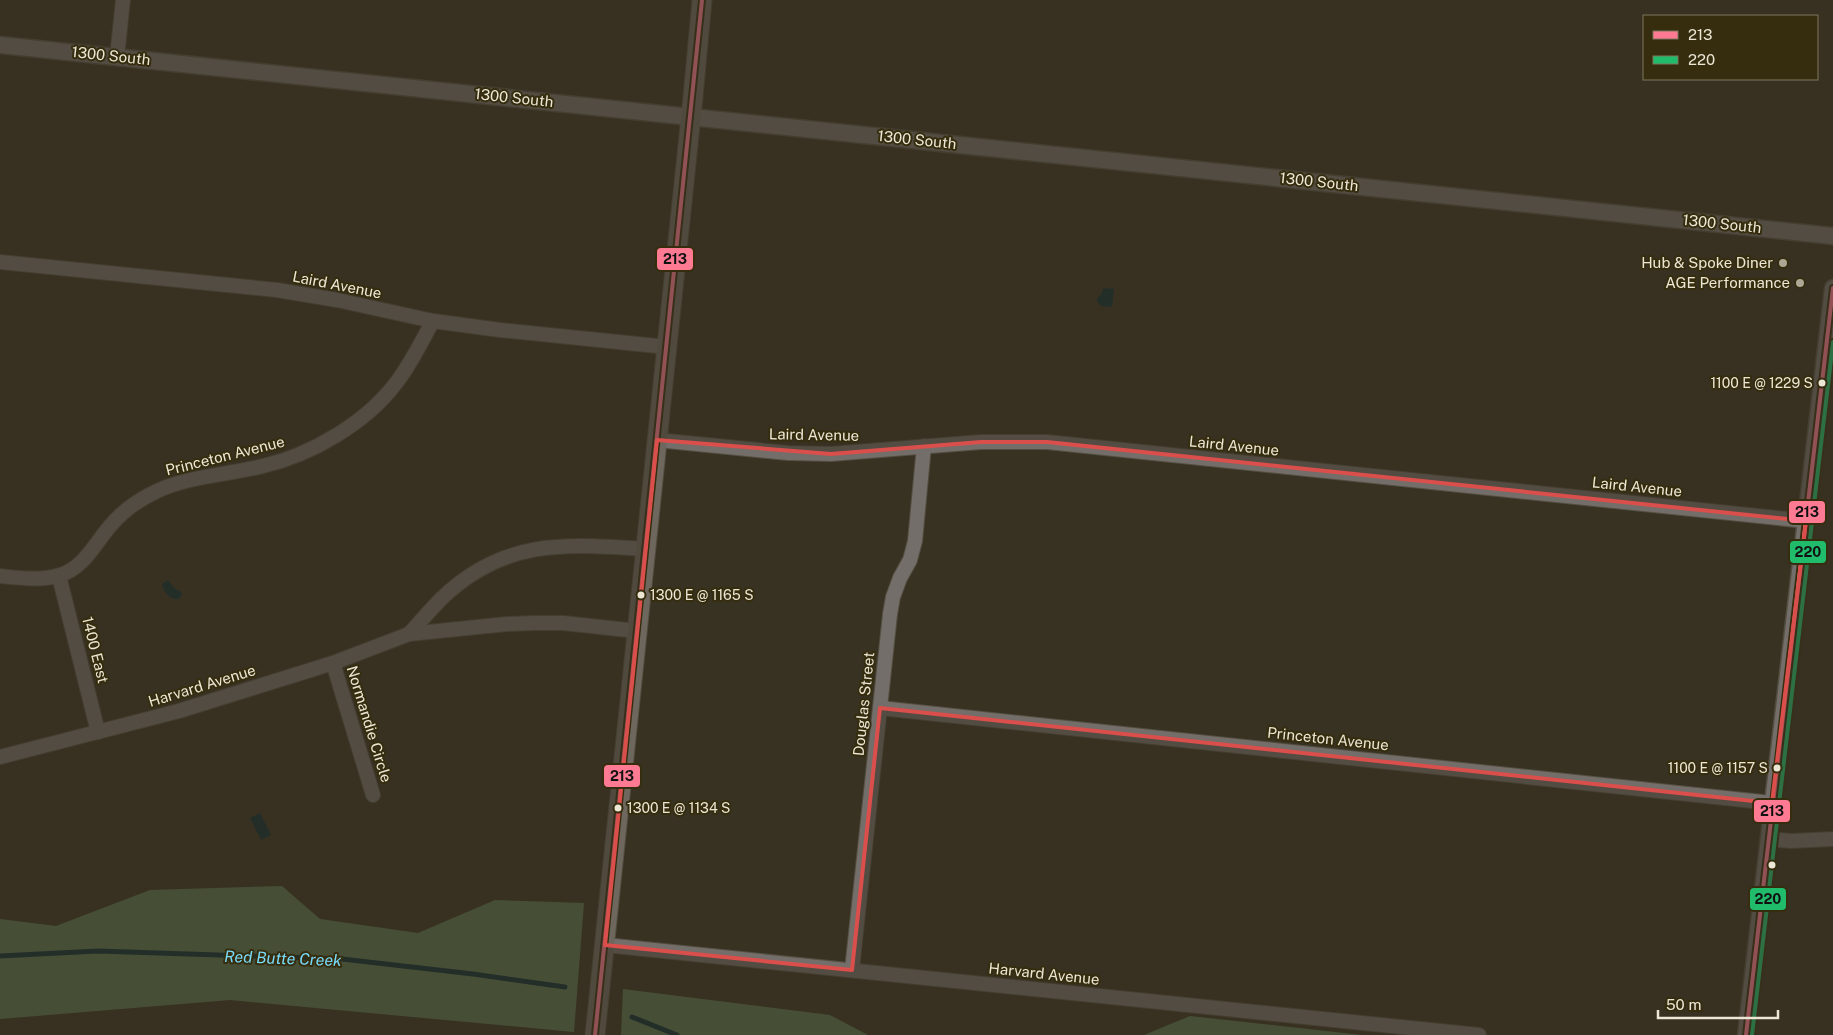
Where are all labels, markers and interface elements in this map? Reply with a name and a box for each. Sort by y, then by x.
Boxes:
legend [1643,15,1818,80]
text: 213 [1688,26,1713,43]
street label: 1300 South [71,43,151,68]
text: 220 [1688,51,1715,68]
street label: 1300 South [474,85,554,110]
street label: 1300 South [877,127,957,152]
street label: 1300 South [1279,169,1359,194]
street label: 1300 South [1682,211,1762,236]
line badge: 213 [656,247,694,271]
text: 213 [663,251,687,267]
place label: Hub & Spoke Diner [1641,254,1773,271]
marker: Hub & Spoke Diner [1777,257,1789,269]
street label: Laird Avenue [291,268,383,301]
place label: AGE Performance [1665,274,1790,291]
marker: AGE Performance [1794,277,1806,289]
place label: 1100 E @ 1229 S [1710,375,1813,391]
marker: 1100 E @ 1229 S [1817,378,1827,388]
street label: Laird Avenue [769,425,859,444]
street label: Laird Avenue [1188,432,1280,459]
street label: Princeton Avenue [164,433,286,479]
street label: Laird Avenue [1591,473,1683,500]
line badge: 213 [1788,500,1826,524]
text: 213 [1795,504,1819,520]
line badge: 220 [1789,540,1827,564]
text: 220 [1795,544,1821,560]
place label: 1300 E @ 1165 S [650,587,754,603]
marker: 1300 E @ 1165 S [636,590,646,600]
street label: 1400 East [79,615,112,685]
street label: Douglas Street [850,651,877,757]
street label: Harvard Avenue [146,661,258,710]
street label: Normandie Circle [344,664,395,784]
street label: Princeton Avenue [1266,724,1390,753]
place label: 1100 E @ 1157 S [1668,760,1768,776]
marker: 1100 E @ 1157 S [1772,763,1782,773]
line badge: 213 [603,764,641,788]
text: 213 [610,768,634,784]
line badge: 213 [1753,799,1791,823]
place label: 1300 E @ 1134 S [627,800,731,816]
marker: 1300 E @ 1134 S [613,803,623,813]
text: 213 [1760,803,1784,819]
unlabelled marker [1767,860,1777,870]
line badge: 220 [1749,887,1787,911]
text: 220 [1755,891,1781,907]
water label: Red Butte Creek [224,947,342,970]
street label: Harvard Avenue [988,959,1100,988]
scale bar [1658,988,1778,1020]
text: 50 m [1666,996,1701,1013]

